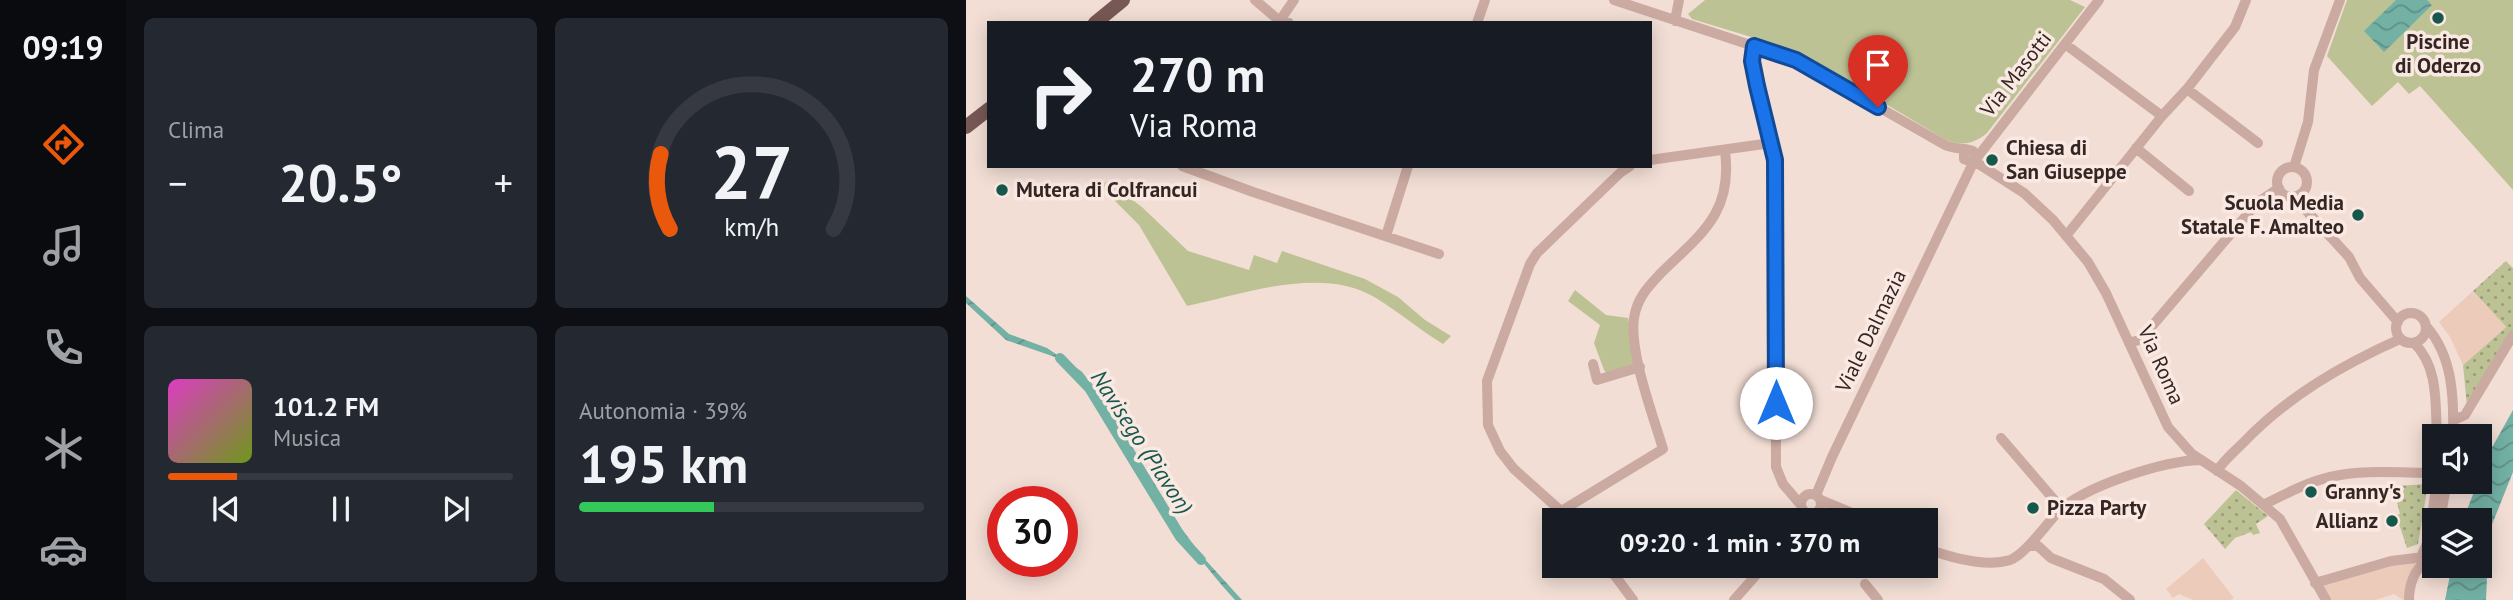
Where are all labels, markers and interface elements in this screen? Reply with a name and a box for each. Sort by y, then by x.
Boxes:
marker: Piscine di Oderzo [2430,10,2446,26]
text: 09:19 [22,26,104,68]
street label: Via Masotti [1973,26,2057,122]
place label: Piscine di Oderzo [2395,28,2481,79]
pin [1848,35,1908,107]
text: 270 m [1130,42,1265,106]
icon: arrive [1859,46,1897,84]
icon: right [1015,49,1106,140]
text: Via Roma [1130,104,1258,146]
text: Clima [168,115,224,144]
icon: directions [39,120,88,169]
text: 27 [710,125,793,219]
place label: Chiesa di San Giuseppe [2006,134,2127,185]
text: 20.5° [279,149,402,216]
marker: Chiesa di San Giuseppe [1984,152,2000,168]
text: − [168,158,187,207]
text: + [494,158,513,207]
place label: Mutera di Colfrancui [1016,176,1198,203]
marker: Mutera di Colfrancui [994,182,1010,198]
place label: Scuola Media Statale F. Amalteo [2181,189,2344,240]
marker: Scuola Media Statale F. Amalteo [2350,207,2366,223]
text: km/h [724,211,779,243]
icon: music [39,221,88,270]
street label: Viale Dalmazia [1829,265,1912,398]
street label: Via Roma [2132,320,2191,409]
icon: phone [39,323,88,372]
water label: Navisego (Piavon) [1085,364,1200,519]
position arrow [1739,366,1813,440]
text: 101.2 FM [273,390,379,423]
text: Autonomia · 39% [579,396,747,425]
text: Musica [273,423,341,452]
icon: climate [39,424,88,473]
map controls [2422,424,2492,578]
button: sound [2422,424,2492,494]
text: 195 km [579,430,748,497]
place label: Granny's [2325,478,2401,505]
marker: Granny's [2303,484,2319,500]
speed limit sign: 30 [987,486,1078,577]
icon: previous [207,490,245,528]
icon: pause [322,490,360,528]
icon: next [437,490,475,528]
place label: Pizza Party [2047,494,2147,521]
marker: Pizza Party [2025,500,2041,516]
place label: Allianz [2316,507,2378,534]
button: layers [2422,508,2492,578]
marker: Allianz [2384,513,2400,529]
icon: car [39,525,88,574]
text: 09:20 · 1 min · 370 m [1620,526,1860,559]

